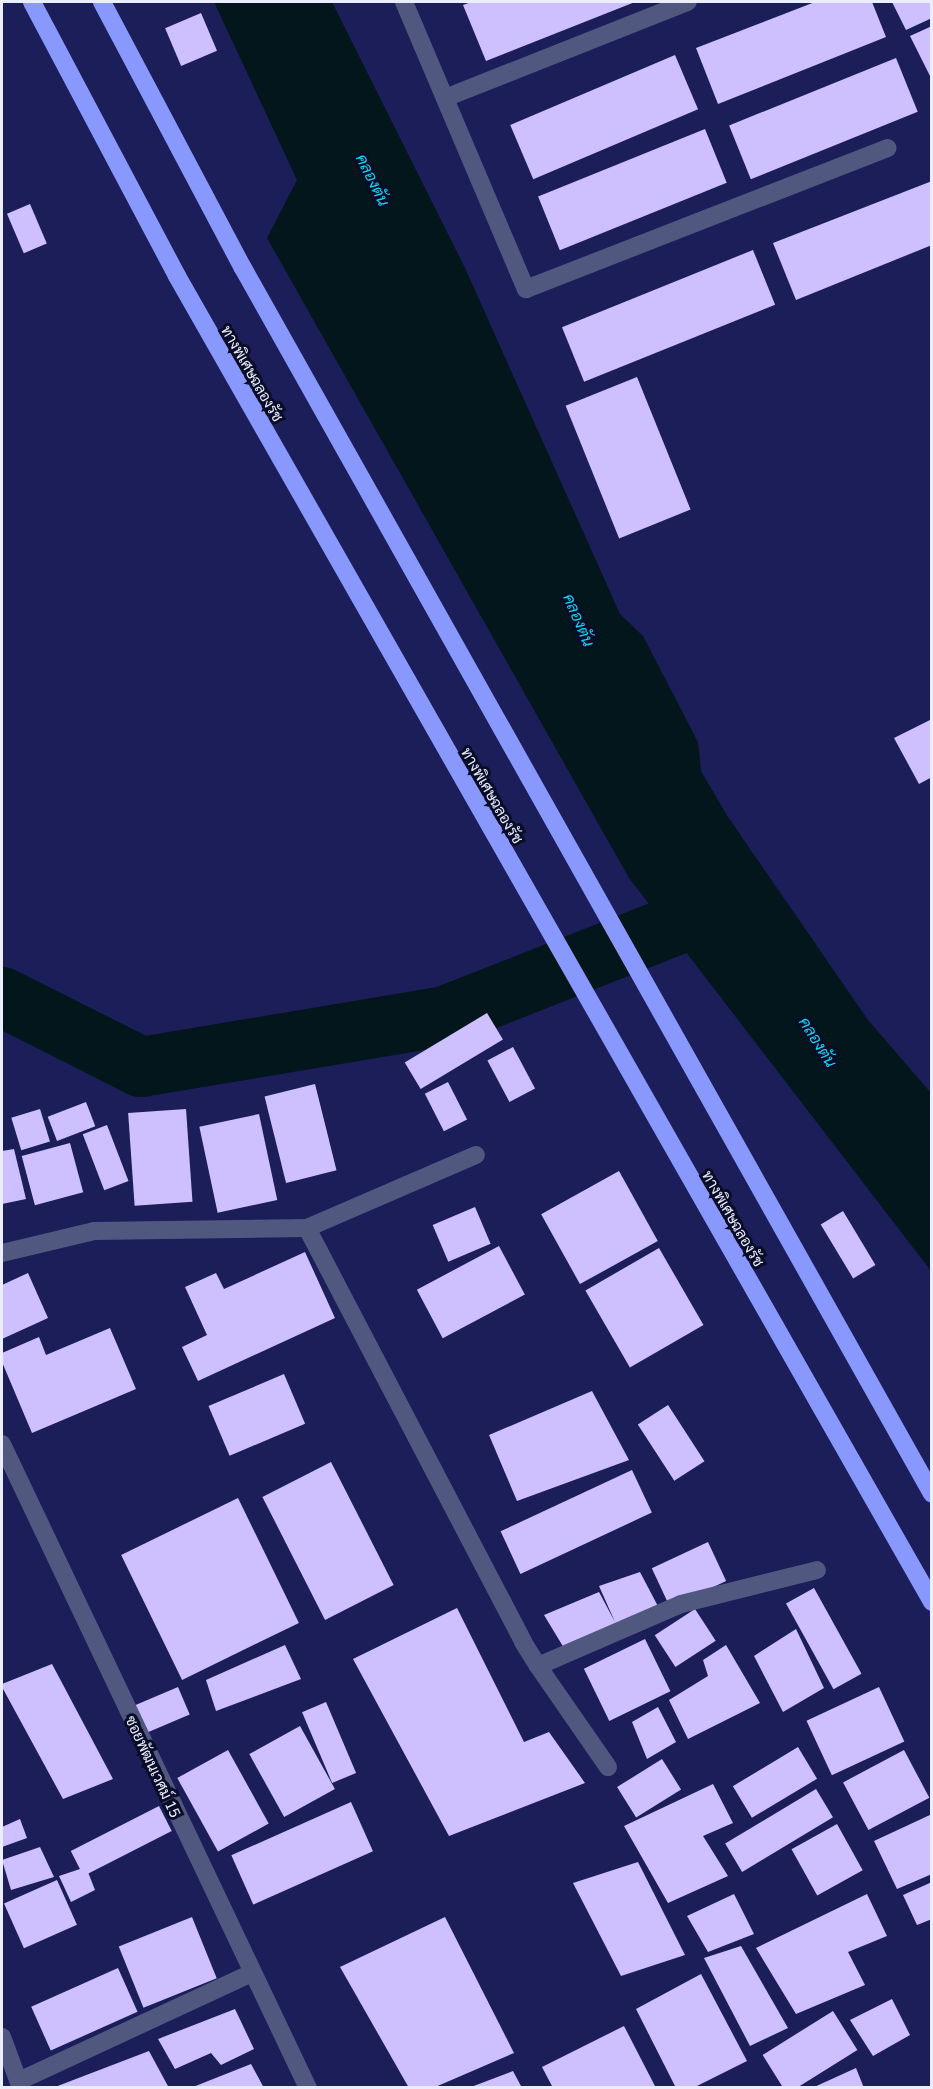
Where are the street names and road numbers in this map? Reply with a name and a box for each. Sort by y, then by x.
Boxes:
street label: ทางพิเศษฉลองรัช [218,322,288,424]
street label: ทางพิเศษฉลองรัช [458,744,528,846]
street label: ทางพิเศษฉลองรัช [699,1167,769,1269]
street label: ซอยพัฒนเวศม์ 15 [123,1712,185,1820]

